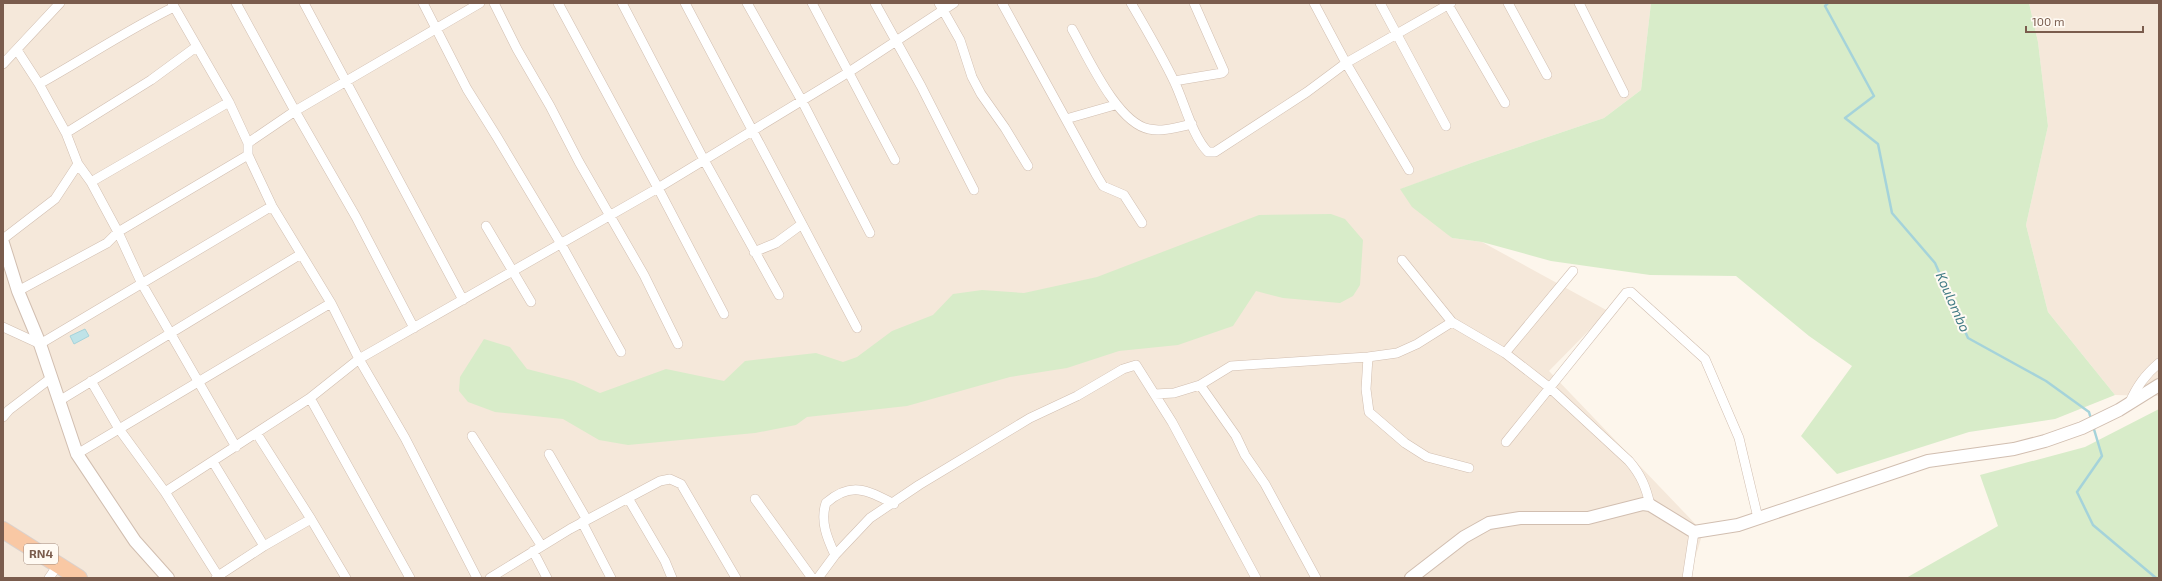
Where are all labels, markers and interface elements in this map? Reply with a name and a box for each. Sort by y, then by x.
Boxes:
scale bar [2026,8,2143,34]
text: 100 m [2032,14,2064,28]
water label: Koulombo [1933,269,1974,335]
road number: RN4 [24,544,58,564]

